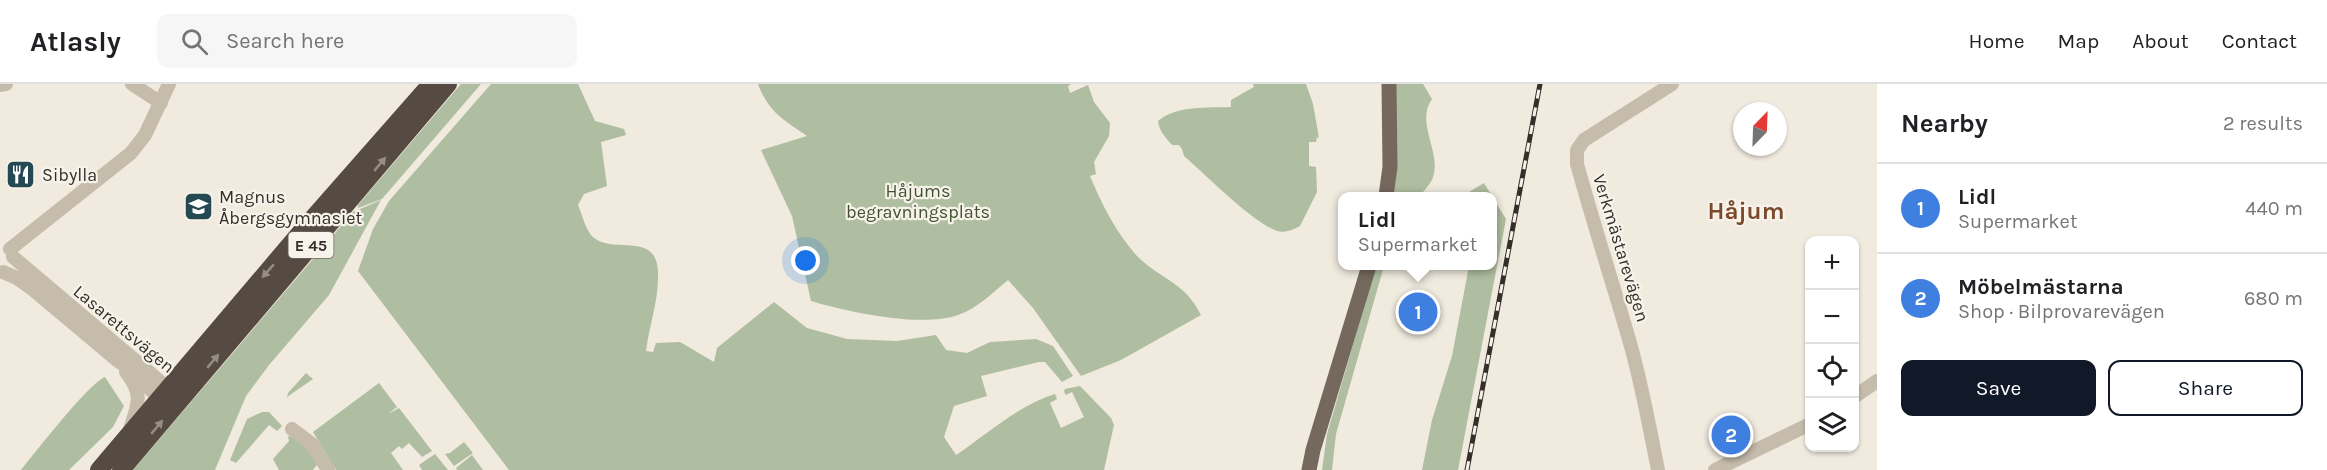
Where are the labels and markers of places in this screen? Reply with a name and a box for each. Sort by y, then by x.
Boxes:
restaurant icon: Sibylla [5,159,37,191]
place label: Sibylla [42,164,97,186]
place label: Magnus Åbergsgymnasiet [219,186,363,229]
school or university icon: Magnus Åbergsgymnasiet [182,191,214,223]
pin: 1 [1398,290,1438,334]
pin: 2 [1712,412,1750,458]

